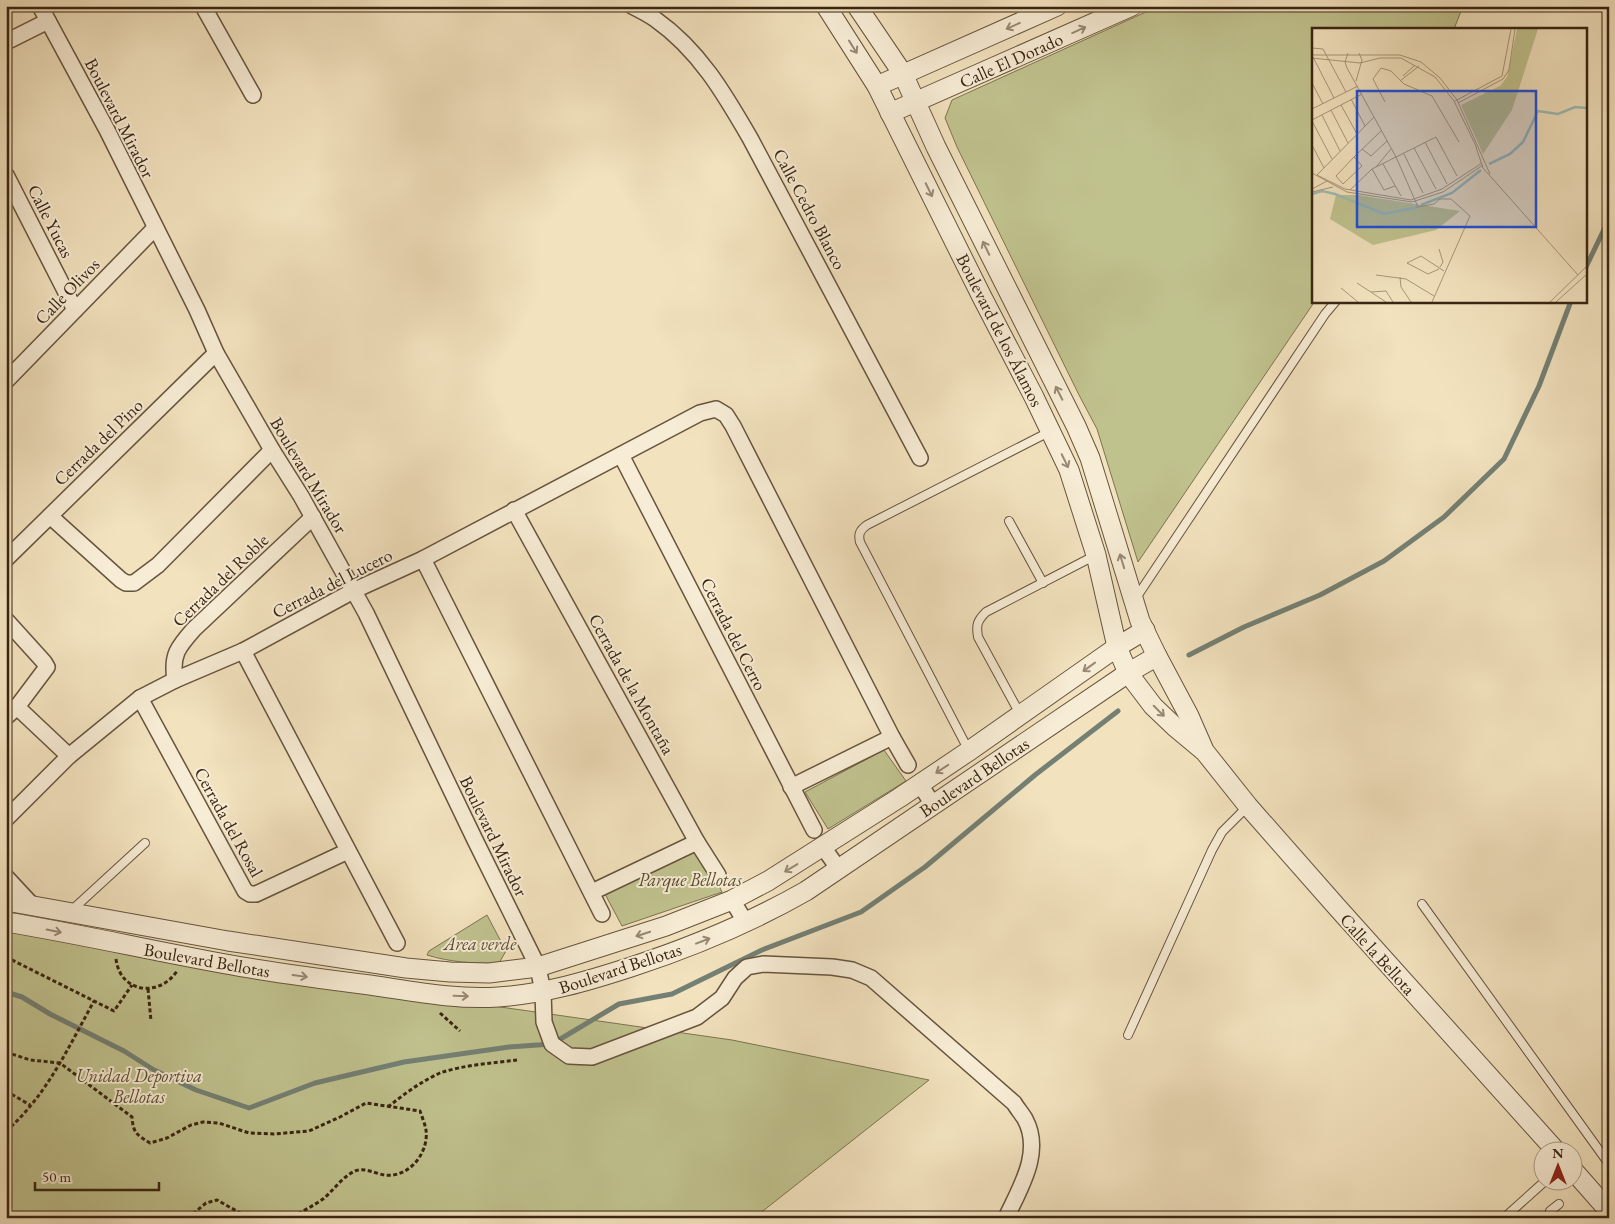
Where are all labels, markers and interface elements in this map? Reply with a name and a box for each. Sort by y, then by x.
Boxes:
one-way arrow [1006,21,1021,31]
one-way arrow [1071,25,1086,35]
street label: Calle El Dorado [956,27,1066,93]
inset map [1312,28,1588,302]
one-way arrow [847,40,858,54]
street label: Boulevard Mirador [80,54,160,182]
street label: Calle Cedro Blanco [768,144,852,274]
street label: Calle Yucas [23,181,79,262]
one-way arrow [925,182,934,197]
one-way arrow [981,240,991,255]
street label: Boulevard de los Álamos [951,250,1049,411]
street label: Calle Olivos [30,253,105,329]
one-way arrow [1054,386,1063,401]
street label: Cerrada del Pino [48,393,148,490]
street label: Boulevard Mirador [265,413,353,537]
one-way arrow [1060,453,1070,468]
street label: Cerrada del Roble [167,528,273,632]
street label: Cerrada del Lucero [268,543,396,623]
one-way arrow [1117,553,1127,569]
street label: Cerrada del Cerro [696,574,772,694]
street label: Cerrada de la Montaña [584,610,681,759]
one-way arrow [1082,662,1096,672]
one-way arrow [1152,705,1165,717]
street label: Boulevard Bellotas [915,732,1033,822]
street label: Cerrada del Rosal [189,763,269,881]
one-way arrow [935,765,949,775]
street label: Boulevard Mirador [455,772,533,900]
one-way arrow [784,863,798,873]
park label: Parque Bellotas [638,868,743,893]
street label: Calle la Bellota [1335,908,1421,1000]
one-way arrow [46,927,62,936]
one-way arrow [635,929,651,939]
park label: Area verde [442,932,517,955]
one-way arrow [695,936,710,945]
street label: Boulevard Bellotas [556,937,684,999]
street label: Boulevard Bellotas [142,938,272,982]
one-way arrow [292,971,308,981]
one-way arrow [453,991,469,1001]
park label: Unidad Deportiva Bellotas [76,1064,202,1108]
north arrow [1532,1142,1582,1192]
text: N [1552,1144,1564,1162]
scale bar [35,1159,159,1191]
text: 50 m [42,1167,71,1186]

